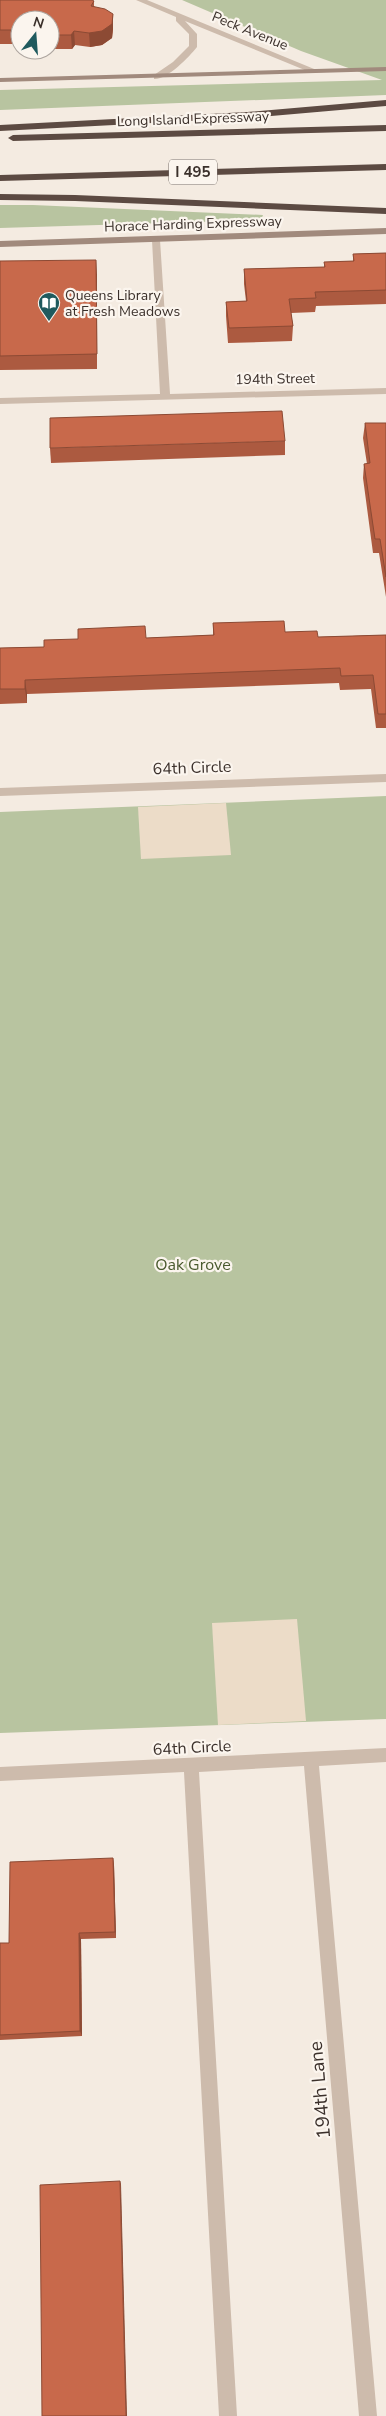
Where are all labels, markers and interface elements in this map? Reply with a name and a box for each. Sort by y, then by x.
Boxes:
street label: Peck Avenue [209,7,291,55]
north arrow [10,10,60,60]
text: N [31,12,46,34]
street label: Long Island Expressway [117,107,270,131]
road number: I 495 [169,160,217,184]
street label: Horace Harding Expressway [104,211,283,237]
place label: Queens Library at Fresh Meadows [65,286,180,321]
library icon: Queens Library at Fresh Meadows [37,291,61,322]
street label: 194th Street [235,369,315,389]
street label: 64th Circle [152,756,232,780]
park label: Oak Grove [155,1254,231,1276]
street label: 64th Circle [152,1735,232,1761]
street label: 194th Lane [303,2040,337,2140]

